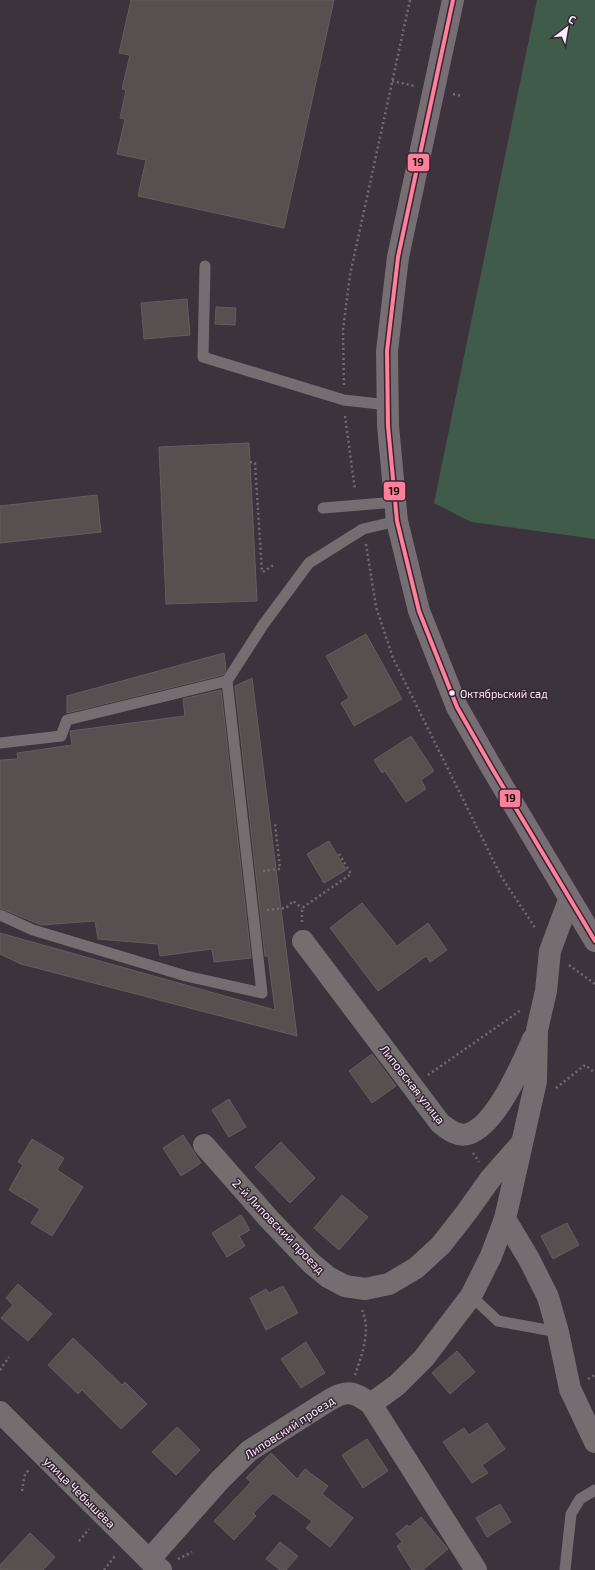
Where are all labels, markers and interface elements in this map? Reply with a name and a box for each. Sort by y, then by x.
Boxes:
north arrow [547,8,587,48]
text: С [566,12,579,27]
line badge: 19 [407,153,430,172]
text: 19 [412,155,424,168]
line badge: 19 [383,481,406,501]
text: 19 [388,484,400,497]
place label: Октябрьский сад [460,687,548,700]
marker: Октябрьский сад [447,688,457,698]
line badge: 19 [499,789,521,808]
text: 19 [504,791,516,804]
street label: Липовская улица [377,1042,448,1127]
street label: 2-й Липовский проезд [230,1176,328,1276]
street label: Липовский проезд [241,1393,337,1461]
street label: улица Чебышёва [41,1453,119,1531]

